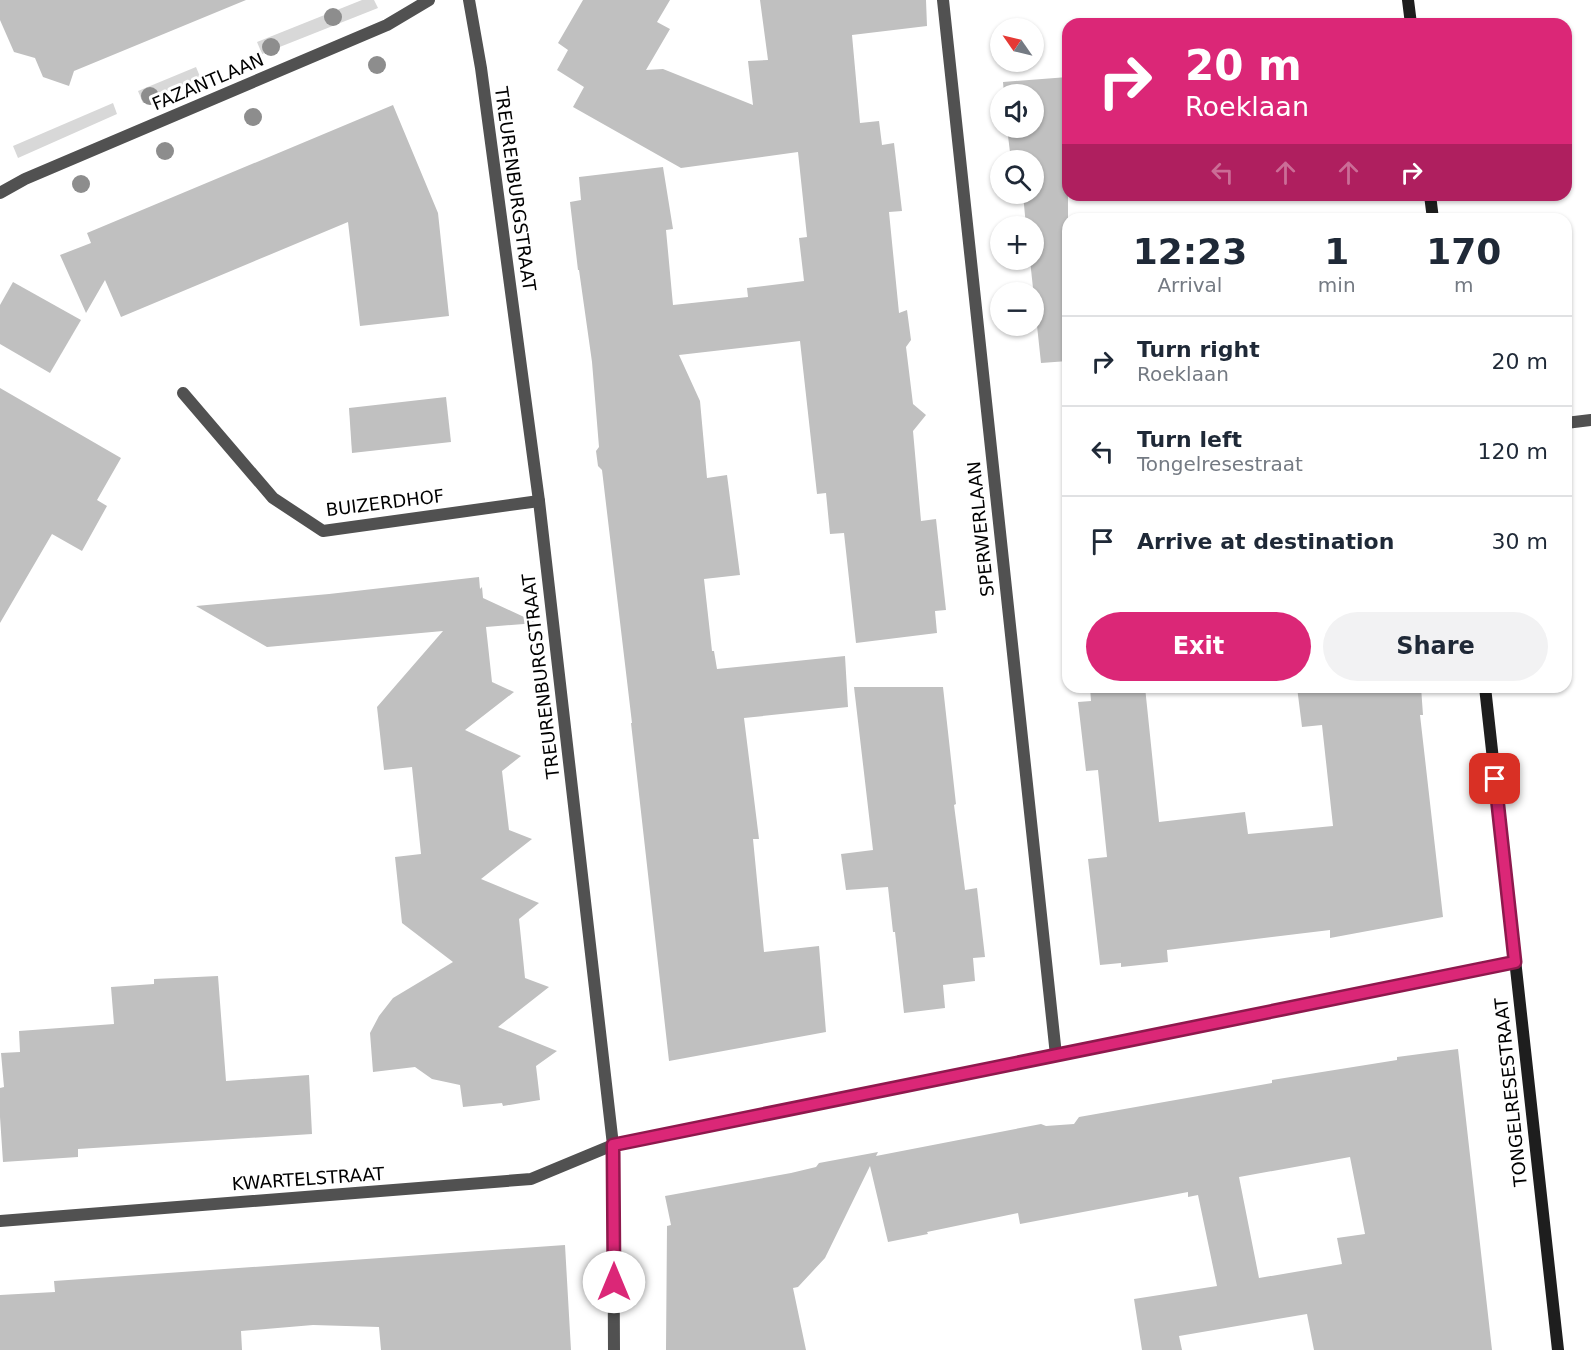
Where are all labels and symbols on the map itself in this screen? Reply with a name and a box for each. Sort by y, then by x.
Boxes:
north arrow [990,18,1044,72]
street label: FAZANTLAAN [149,49,267,114]
street label: TREURENBURGSTRAAT [491,84,540,294]
street label: SPERWERLAAN [963,460,998,598]
street label: BUIZERDHOF [325,485,445,520]
street label: TREURENBURGSTRAAT [517,571,564,781]
pin [1469,753,1520,804]
street label: TONGELRESESTRAAT [1490,996,1531,1188]
street label: KWARTELSTRAAT [231,1163,386,1194]
position arrow [582,1250,646,1314]

